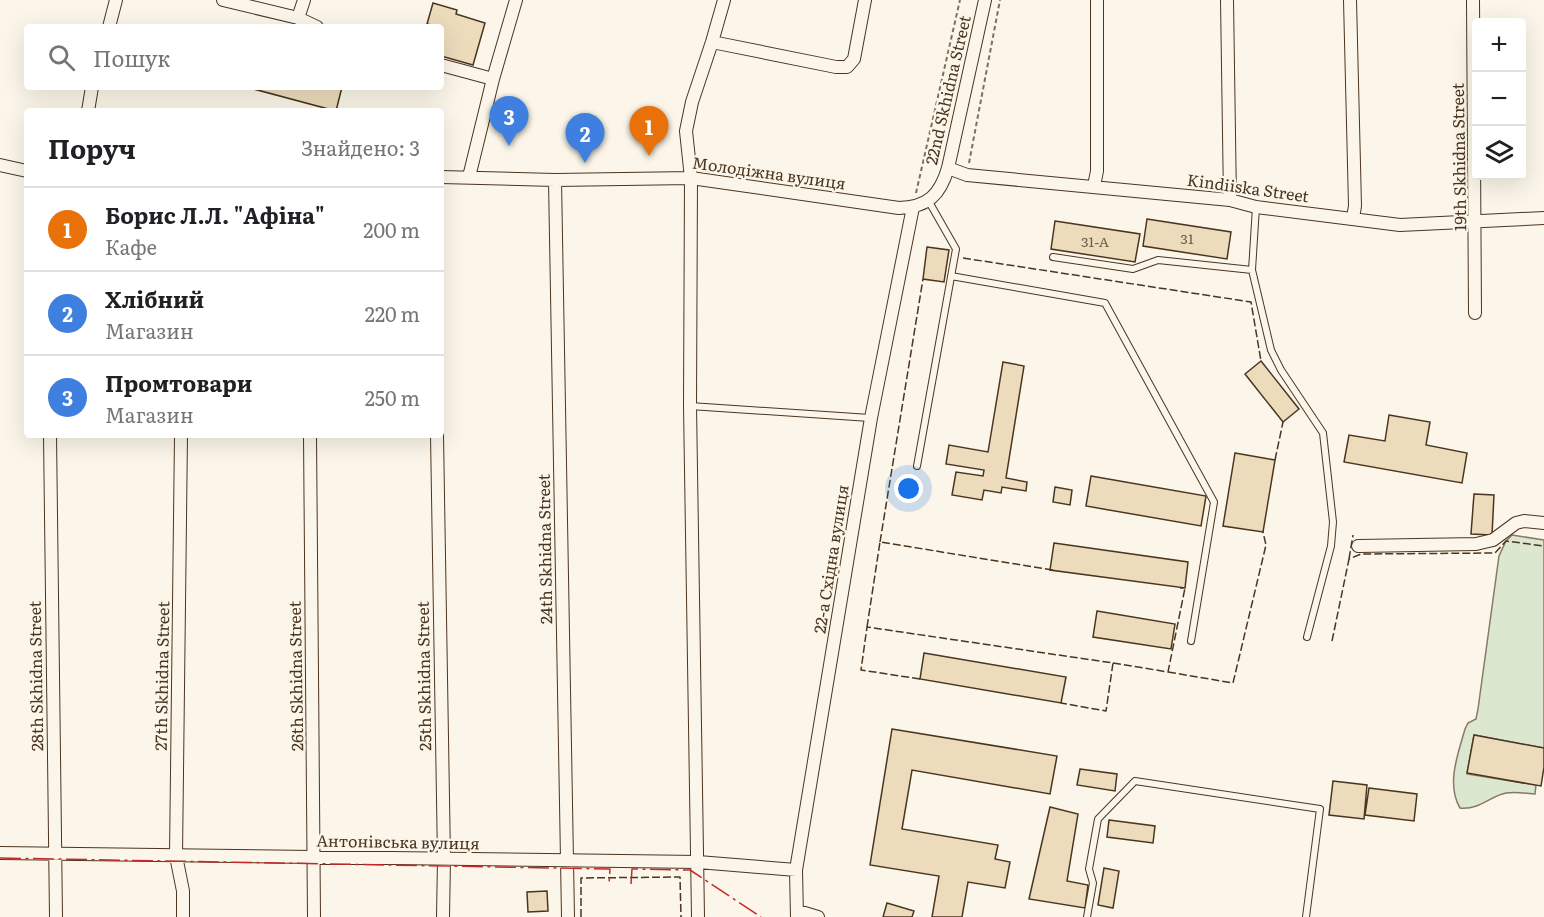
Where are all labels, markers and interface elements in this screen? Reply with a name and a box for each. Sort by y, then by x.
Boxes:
street label: 22nd Skhidna Street [918,12,976,167]
map controls [1472,18,1526,180]
button: + [1472,18,1526,72]
search box [24,24,444,90]
icon: search [45,41,78,74]
text: Пошук [93,41,170,74]
button: − [1472,72,1526,126]
street label: 19th Skhidna Street [1445,82,1471,231]
pin: 3 [490,96,528,146]
pin: 1 [630,106,668,156]
pin: 2 [566,114,604,163]
button: layers [1472,126,1526,180]
text: Поруч [48,128,136,167]
text: Знайдено: 3 [301,132,420,162]
street label: Молодіжна вулиця [691,149,847,195]
street label: Kindiiska Street [1186,167,1311,208]
text: Борис Л.Л. "Афіна" [105,198,325,231]
text: 1 [63,214,72,244]
text: 200 m [363,214,420,244]
house number: 31 [1180,228,1194,248]
text: Кафе [105,231,157,261]
house number: 31-А [1081,231,1110,251]
text: Хлібний [105,282,204,315]
text: 2 [62,298,73,328]
text: 220 m [365,298,420,328]
text: Магазин [105,315,194,345]
text: Промтовари [105,366,252,399]
text: 3 [62,382,73,412]
text: 250 m [365,382,420,412]
text: Магазин [105,399,194,429]
street label: 24th Skhidna Street [531,473,557,624]
your location [894,474,923,503]
street label: 22-а Східна вулиця [806,483,854,635]
street label: 28th Skhidna Street [22,600,48,751]
street label: 26th Skhidna Street [282,600,308,751]
street label: 25th Skhidna Street [410,600,436,751]
street label: 27th Skhidna Street [148,601,174,751]
street label: Антонівська вулиця [316,828,480,854]

